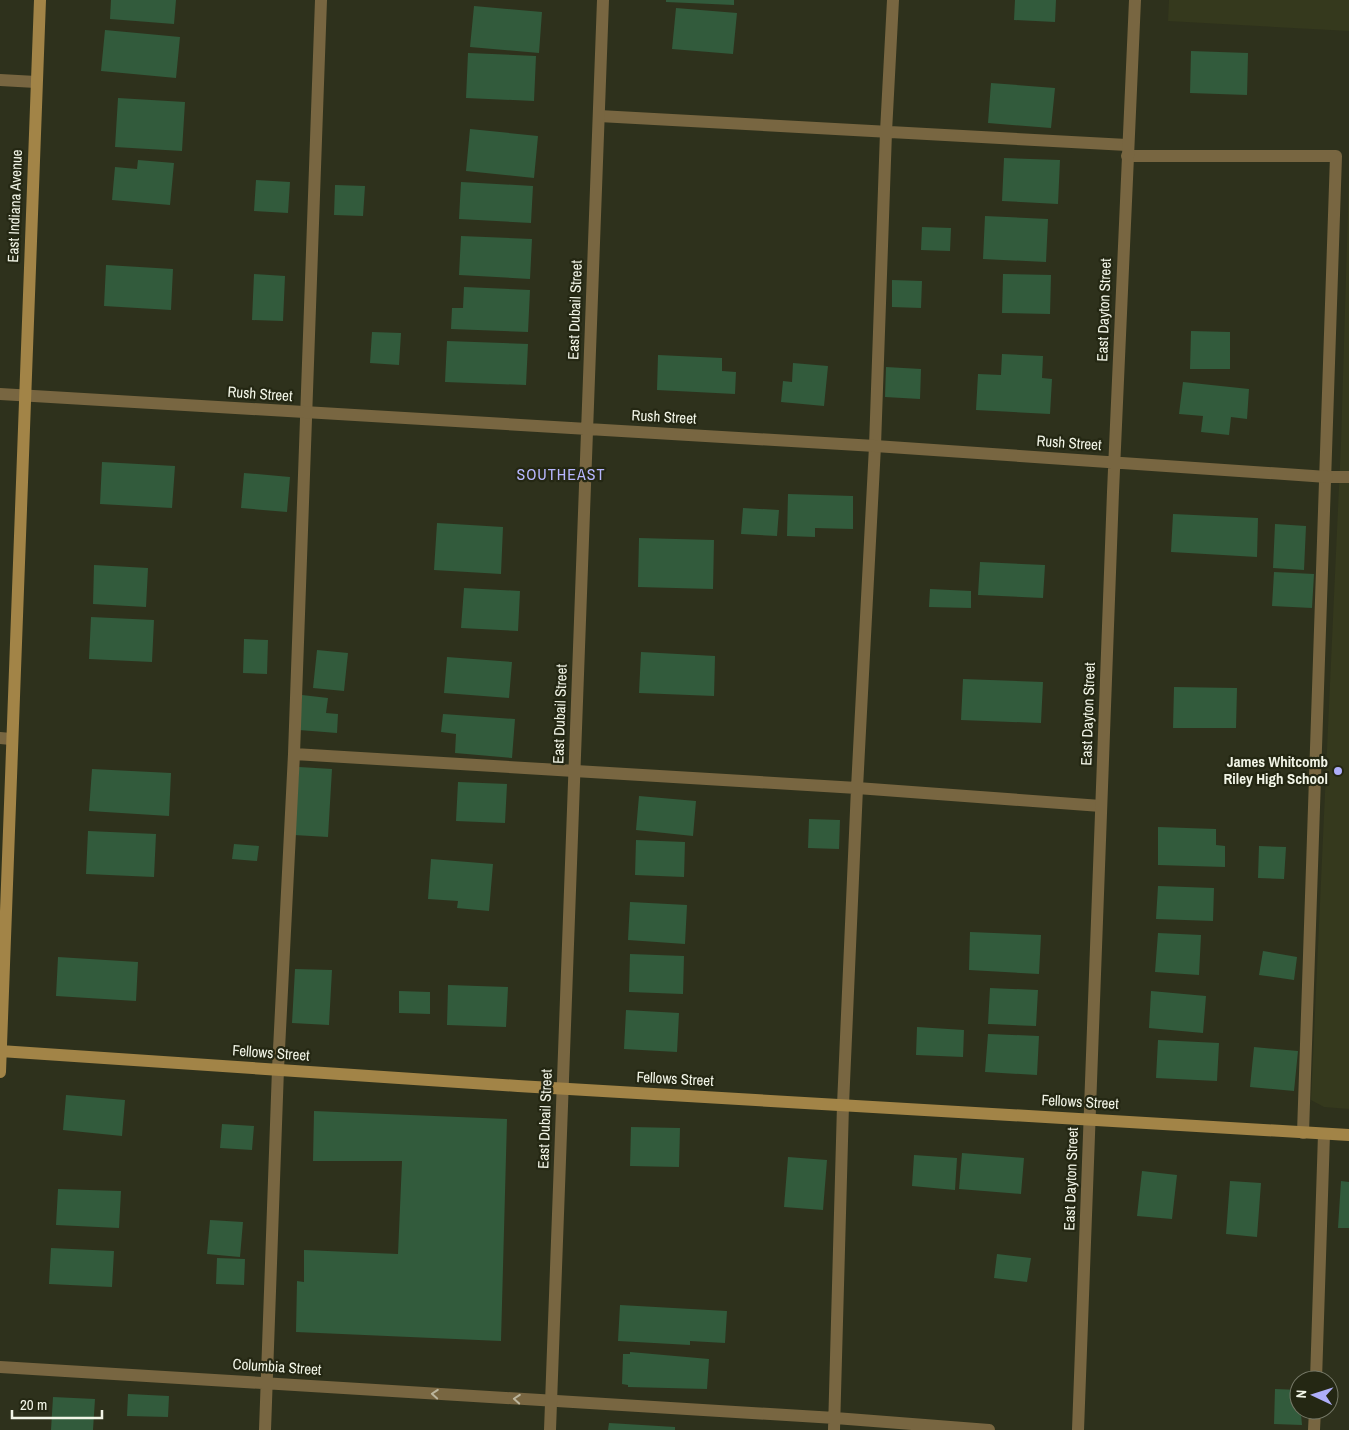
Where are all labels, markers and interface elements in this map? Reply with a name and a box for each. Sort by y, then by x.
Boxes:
street label: East Indiana Avenue [2,149,27,263]
street label: East Dayton Street [1091,257,1116,362]
street label: East Dubail Street [562,259,587,360]
street label: Rush Street [227,381,294,406]
street label: Rush Street [631,404,698,429]
street label: Rush Street [1036,430,1103,455]
district label: SOUTHEAST [516,463,606,485]
street label: East Dayton Street [1075,661,1100,766]
street label: East Dubail Street [547,663,572,764]
place label: James Whitcomb Riley High School [1223,751,1328,789]
marker: James Whitcomb Riley High School [1332,765,1344,777]
street label: Fellows Street [232,1039,311,1066]
street label: Fellows Street [636,1066,715,1091]
street label: East Dubail Street [532,1068,557,1169]
street label: Fellows Street [1041,1089,1120,1114]
street label: East Dayton Street [1058,1126,1083,1231]
street label: Columbia Street [232,1353,323,1380]
north arrow [1289,1370,1339,1420]
scale bar [12,1388,102,1420]
one-way arrow [431,1388,439,1399]
text: N [1292,1389,1310,1399]
one-way arrow [513,1393,521,1404]
text: 20 m [20,1394,47,1415]

